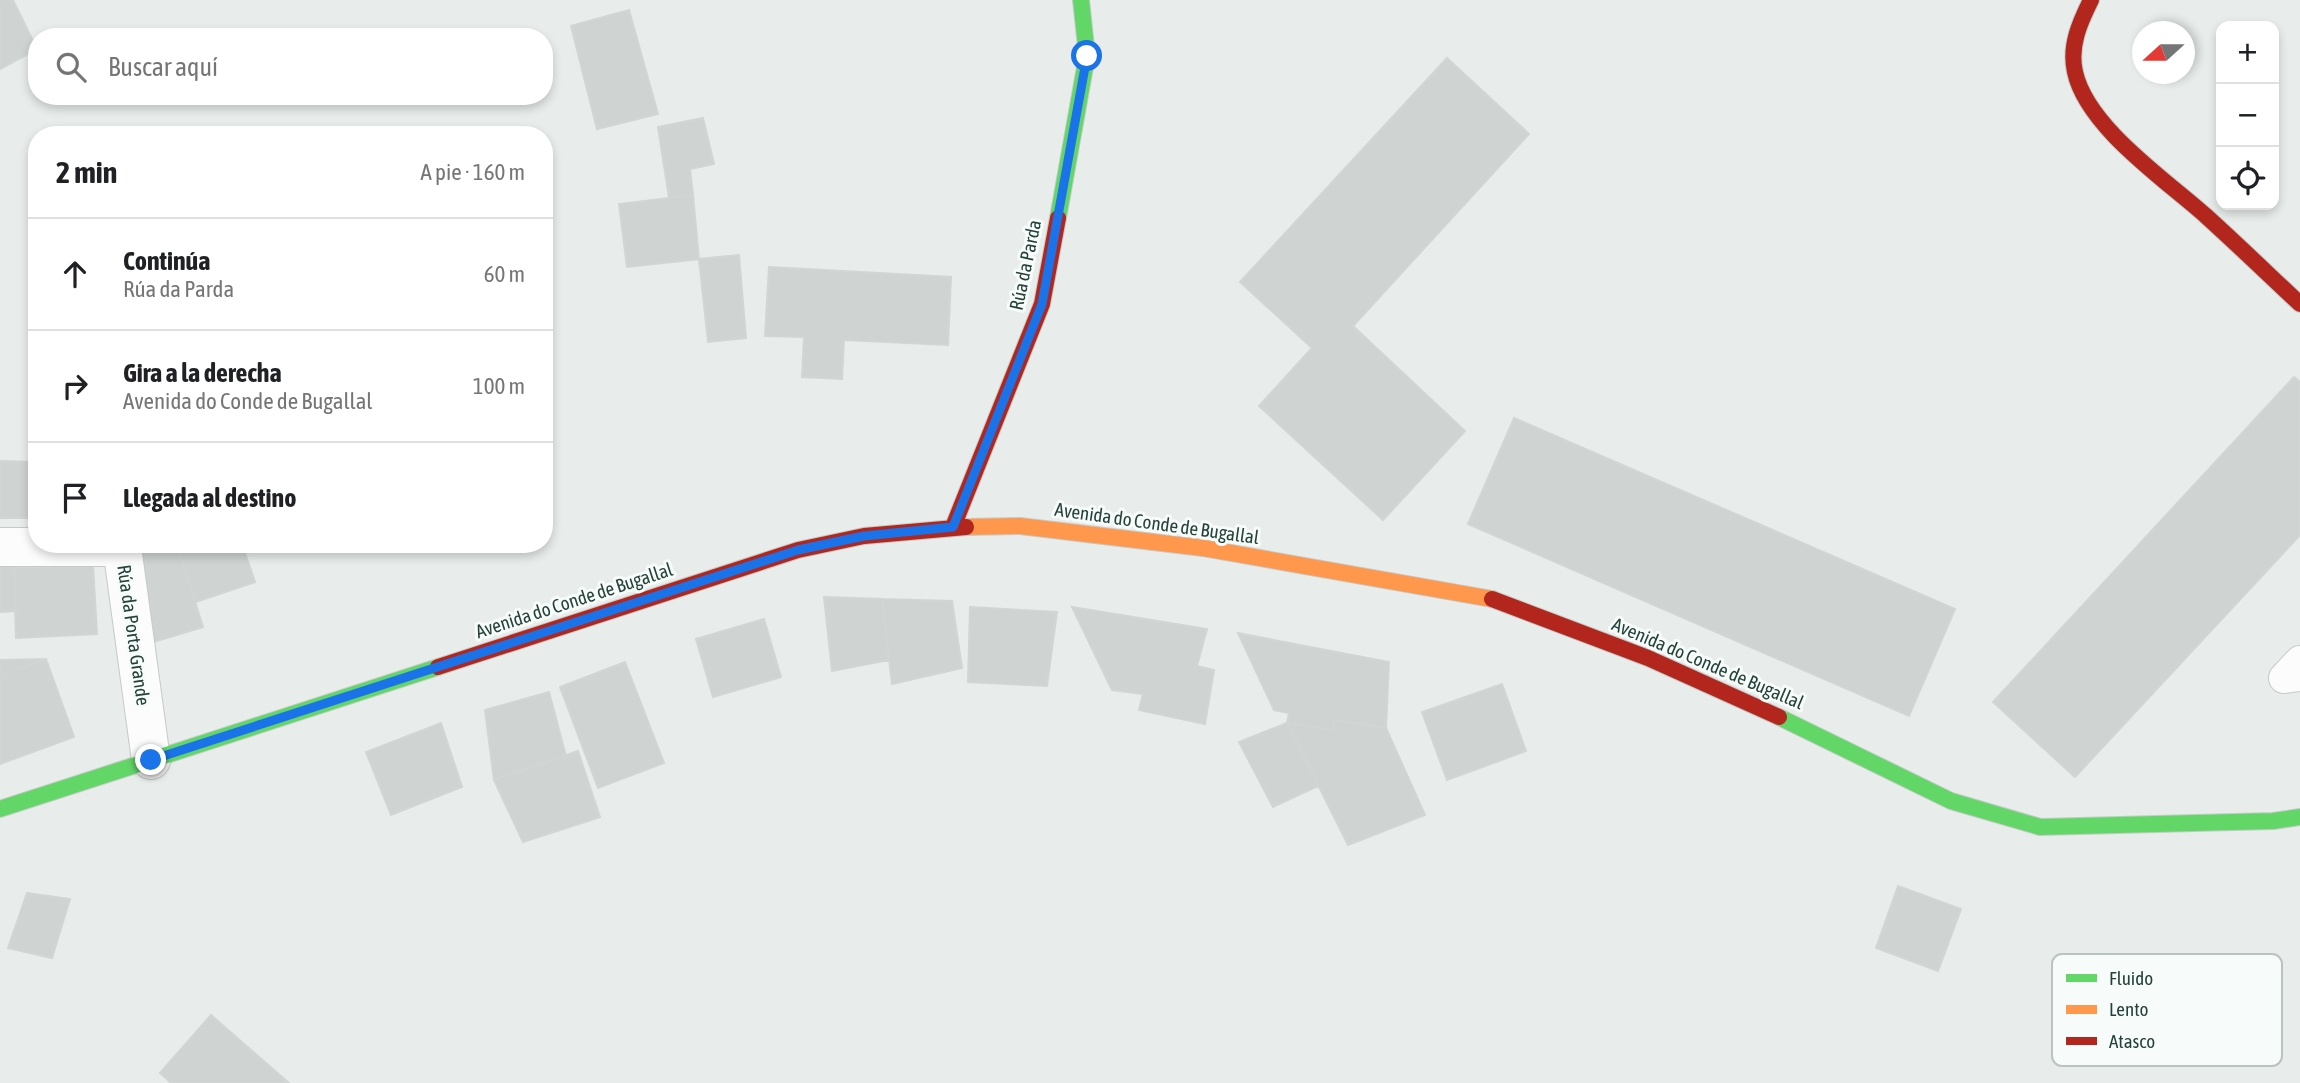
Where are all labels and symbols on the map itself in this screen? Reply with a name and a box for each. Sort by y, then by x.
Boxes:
north arrow [2132,21,2195,84]
route start [1071,40,1102,71]
street label: Rúa da Parda [1005,218,1045,312]
street label: Avenida do Conde de Bugallal [1053,498,1261,548]
street label: Avenida do Conde de Bugallal [473,558,675,642]
street label: Rúa da Porta Grande [113,563,155,707]
street label: Avenida do Conde de Bugallal [1609,613,1807,713]
route end [135,744,166,775]
legend [2052,954,2282,1066]
text: Fluido [2109,967,2153,989]
text: Lento [2109,998,2148,1020]
text: Atasco [2109,1030,2155,1052]

